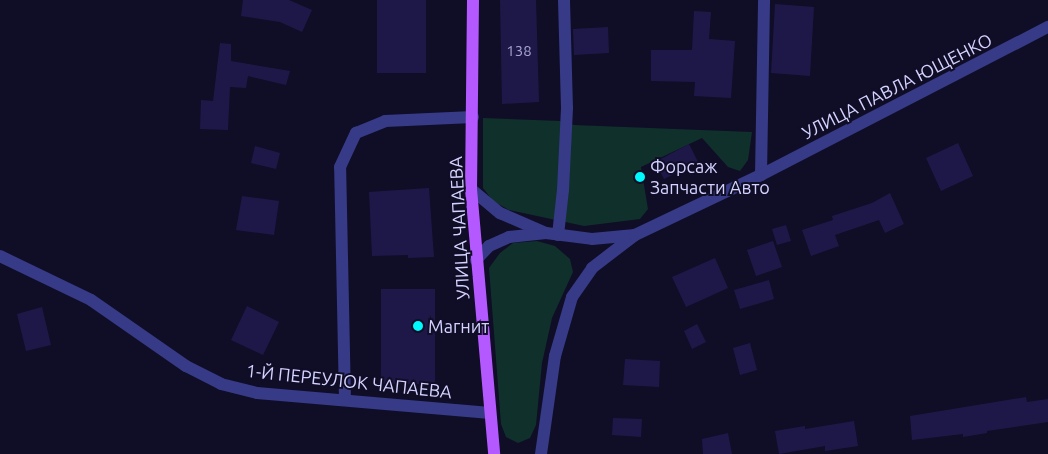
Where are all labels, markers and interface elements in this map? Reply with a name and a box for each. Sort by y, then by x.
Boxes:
street label: УЛИЦА ПАВЛА ЮЩЕНКО [798,29,996,143]
house number: 138 [506,42,532,60]
street label: УЛИЦА ЧАПАЕВА [444,156,474,300]
place label: Форсаж Запчасти Авто [650,156,770,198]
marker: Форсаж Запчасти Авто [634,171,646,183]
place label: Магнит [428,315,489,337]
marker: Магнит [412,320,424,332]
street label: 1-Й ПЕРЕУЛОК ЧАПАЕВА [245,359,453,403]

